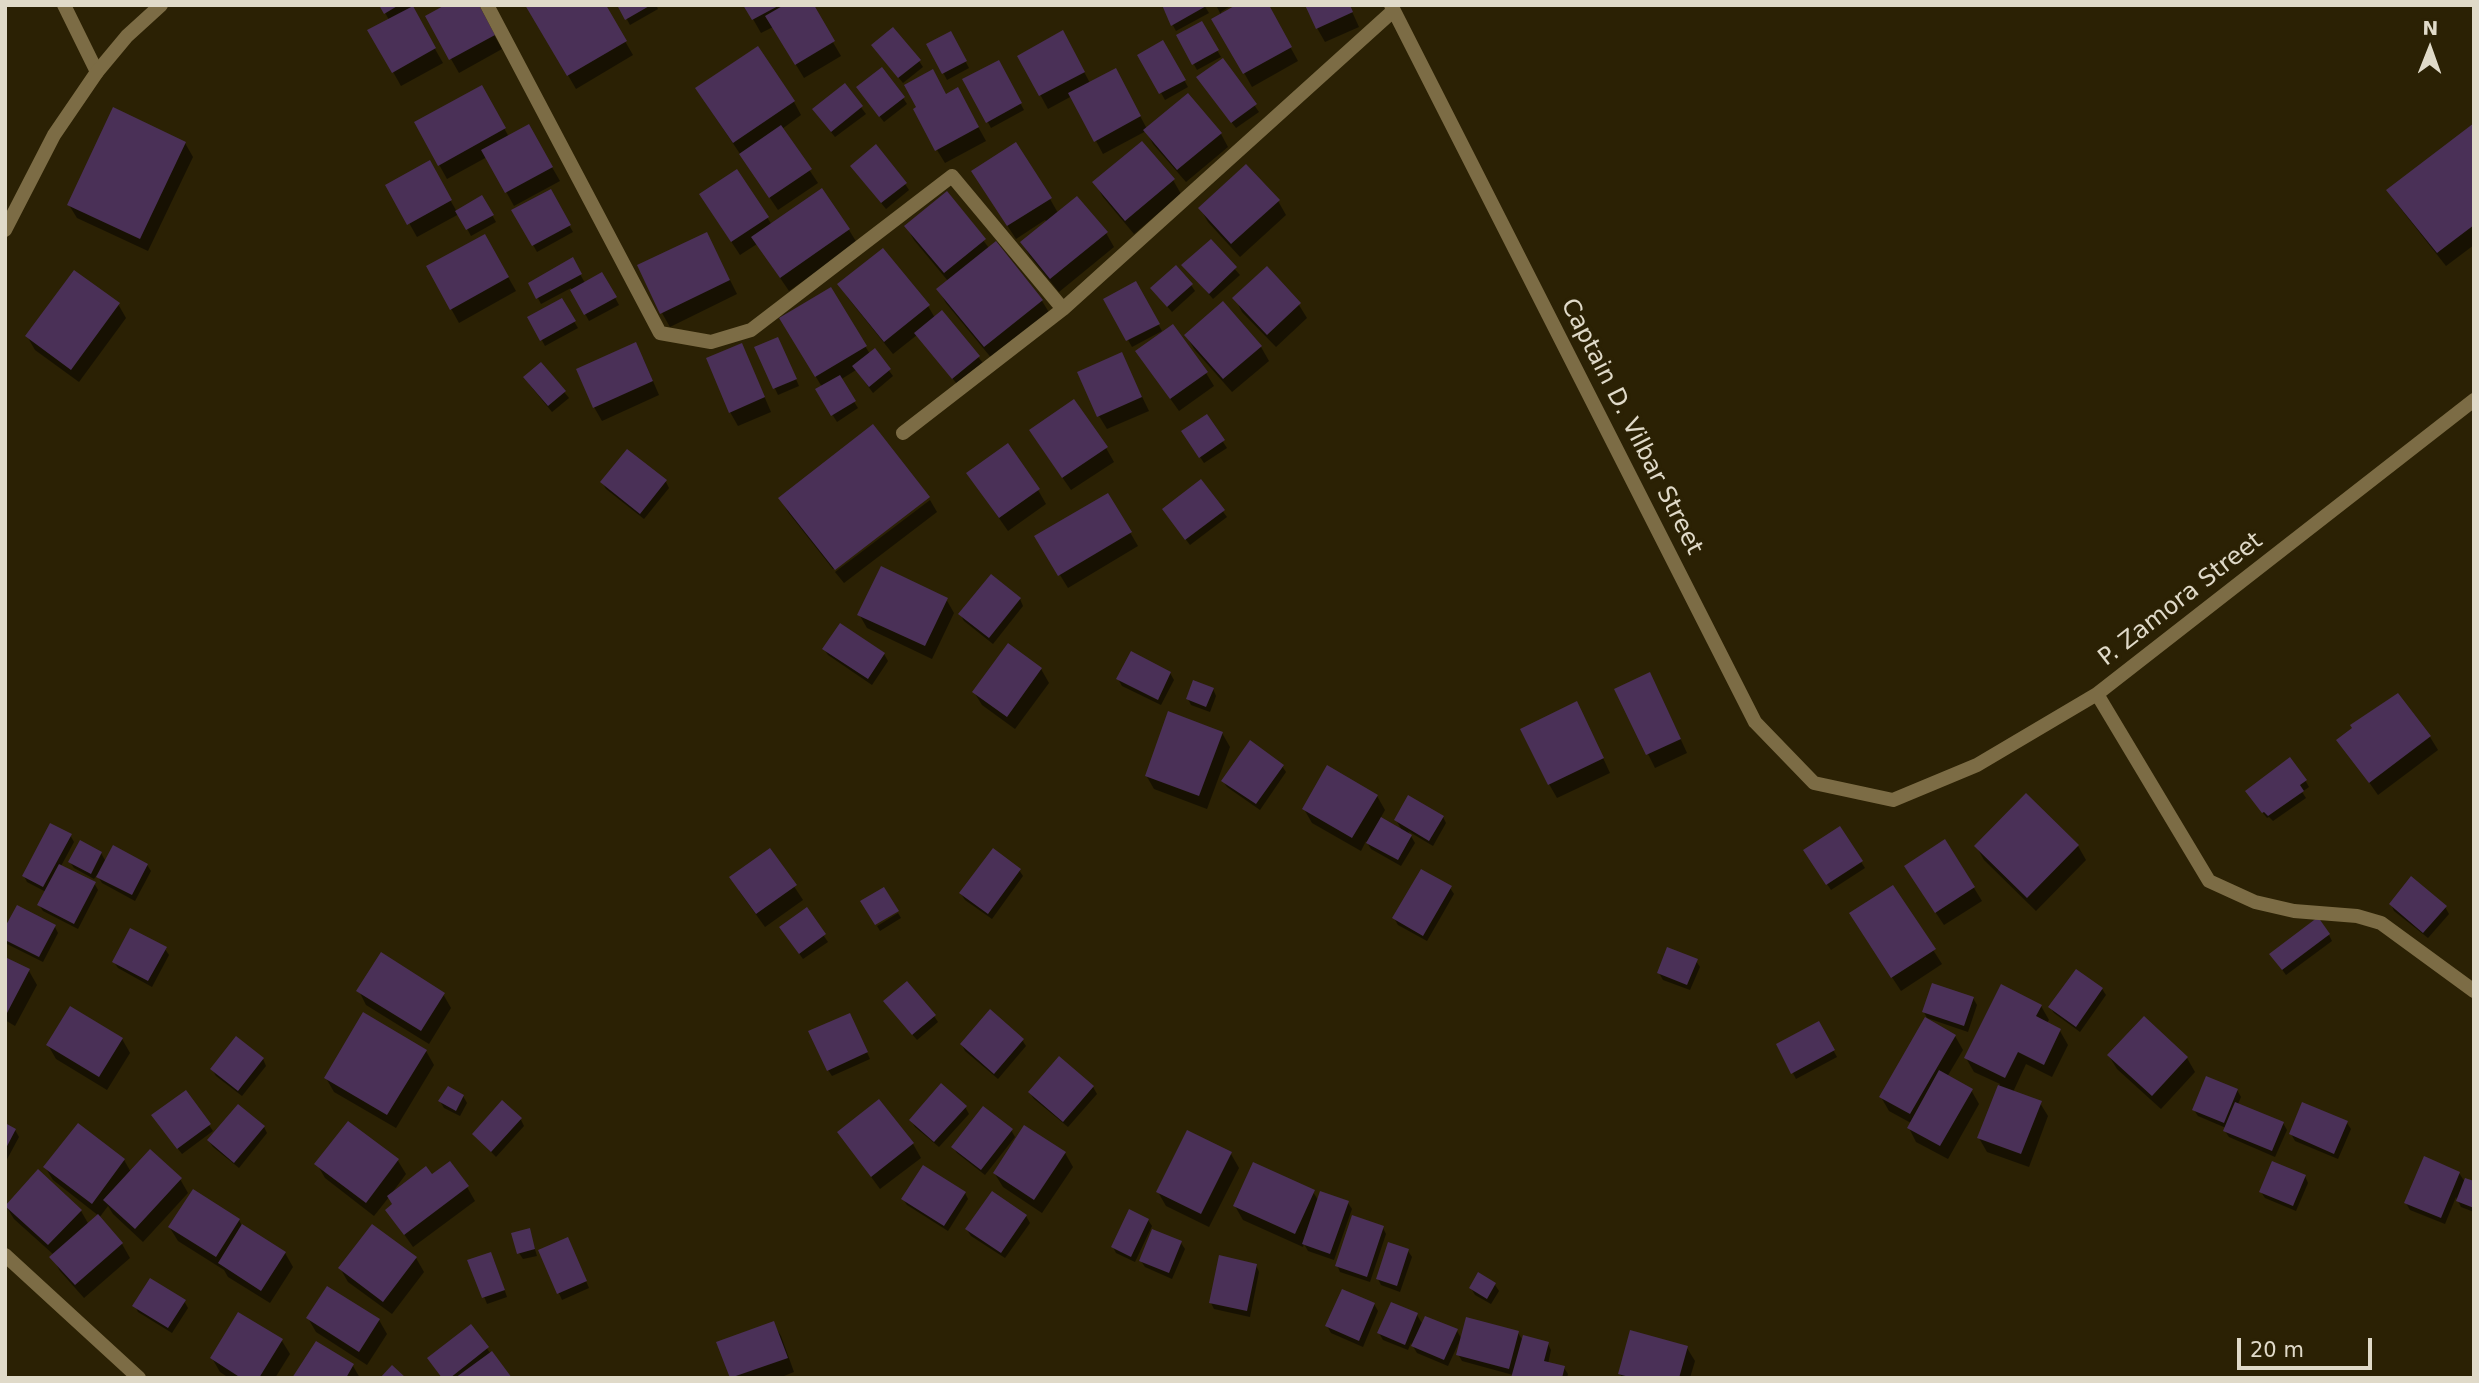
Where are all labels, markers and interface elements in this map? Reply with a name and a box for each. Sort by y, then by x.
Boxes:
north arrow [2395,14,2465,84]
text: N [2422,17,2439,39]
street label: Captain D. Vilbar Street [1554,294,1708,560]
street label: P. Zamora Street [2093,527,2269,673]
scale bar [2241,1324,2376,1368]
text: 20 m [2250,1338,2304,1362]

